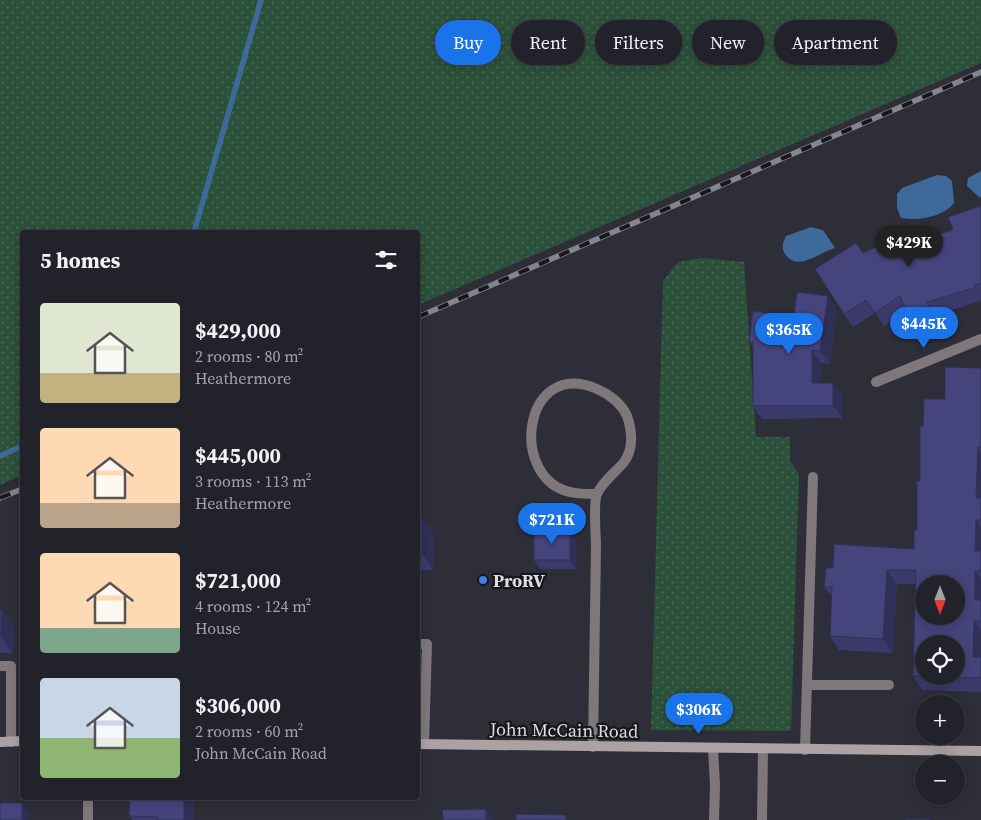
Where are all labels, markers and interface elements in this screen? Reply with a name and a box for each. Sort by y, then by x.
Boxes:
chip: Buy [435,20,501,65]
chip: Rent [511,20,585,65]
chip: Filters [595,20,682,65]
chip: New [692,20,764,65]
chip: Apartment [774,20,897,65]
pin: $429K [874,226,944,268]
text: $429K [886,231,932,253]
text: 5 homes [40,246,120,275]
icon: filters [372,246,400,274]
pin: $445K [889,306,959,349]
pin: $365K [754,312,824,355]
text: $445K [901,312,947,334]
text: $429,000 [195,316,281,345]
text: $365K [766,318,812,340]
icon: home [80,323,140,383]
text: 2 rooms · 80 m² [195,345,303,367]
text: Heathermore [195,367,291,389]
text: $445,000 [195,441,281,470]
icon: home [80,448,140,508]
text: 3 rooms · 113 m² [195,470,311,492]
text: Heathermore [195,492,291,514]
pin: $721K [517,502,587,545]
text: $721K [529,508,575,530]
text: $721,000 [195,566,281,595]
place label: ProRV [493,568,545,593]
icon: home [80,573,140,633]
marker: ProRV [477,574,489,586]
north arrow [915,575,965,625]
map controls [915,575,965,805]
text: 4 rooms · 124 m² [195,595,311,617]
text: House [195,617,240,639]
button: locate [915,635,965,685]
text: $306,000 [195,691,281,720]
pin: $306K [664,692,734,735]
button: + [915,695,965,745]
icon: home [80,698,140,758]
text: $306K [676,698,722,720]
street label: John McCain Road [489,716,638,744]
text: 2 rooms · 60 m² [195,720,303,742]
text: John McCain Road [195,742,327,764]
button: − [915,755,965,805]

